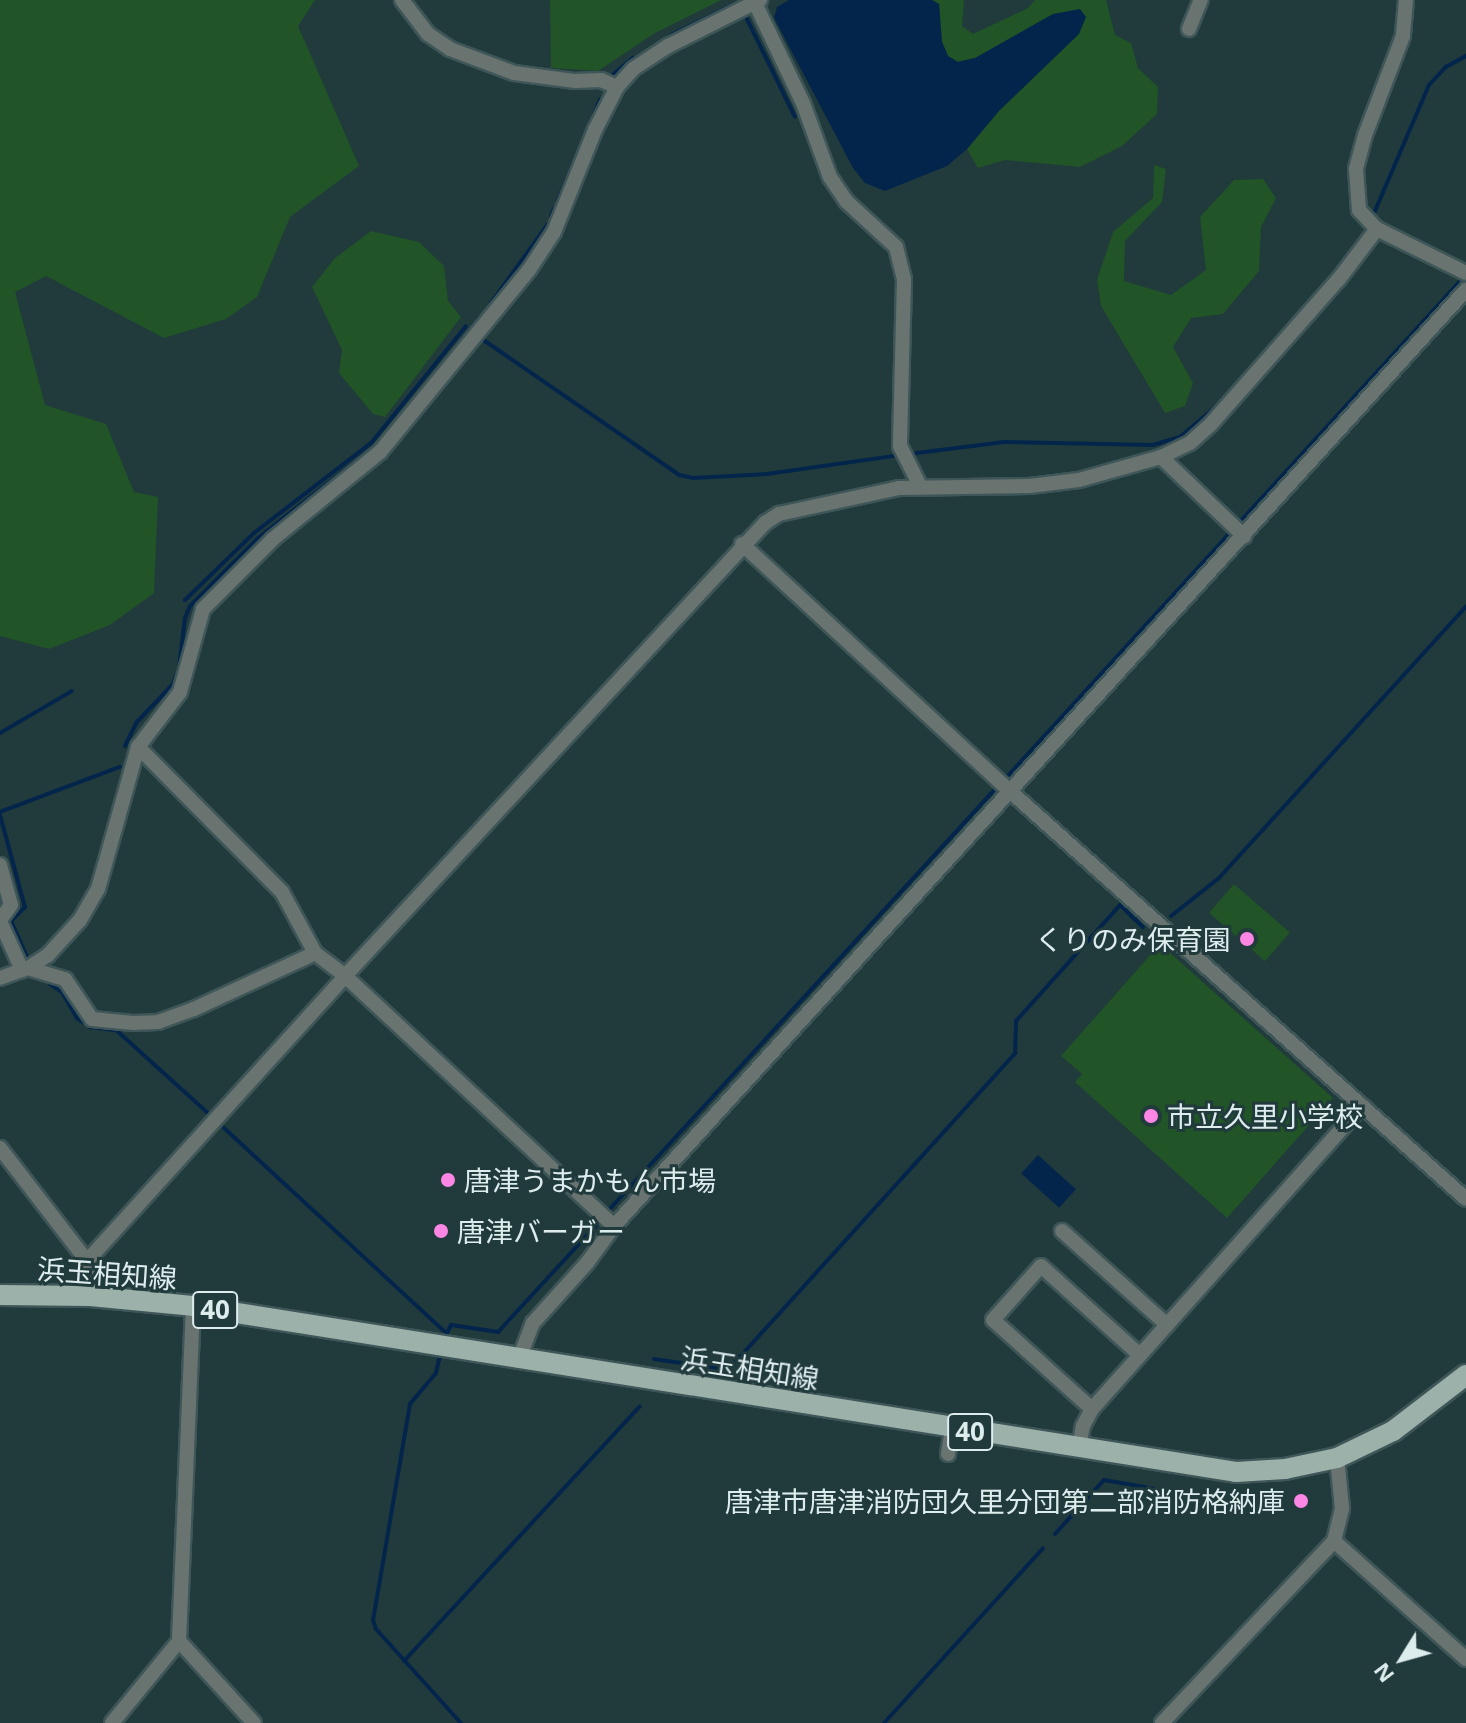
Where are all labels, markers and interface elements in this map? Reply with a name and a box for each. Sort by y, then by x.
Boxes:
place label: くりのみ保育園 [1035,922,1231,956]
marker: くりのみ保育園 [1238,930,1256,948]
place label: 市立久里小学校 [1167,1099,1363,1133]
marker: 市立久里小学校 [1142,1107,1160,1125]
place label: 唐津うまかもん市場 [464,1163,716,1197]
marker: 唐津うまかもん市場 [439,1171,457,1189]
place label: 唐津バーガー [457,1214,625,1248]
marker: 唐津バーガー [432,1222,450,1240]
street label: 浜玉相知線 [36,1251,178,1295]
road number: 40 [191,1288,239,1332]
street label: 浜玉相知線 [678,1340,822,1396]
road number: 40 [946,1410,994,1454]
place label: 唐津市唐津消防団久里分団第二部消防格納庫 [725,1484,1285,1518]
marker: 唐津市唐津消防団久里分団第二部消防格納庫 [1292,1492,1310,1510]
north arrow [1362,1619,1442,1699]
text: N [1365,1657,1400,1690]

